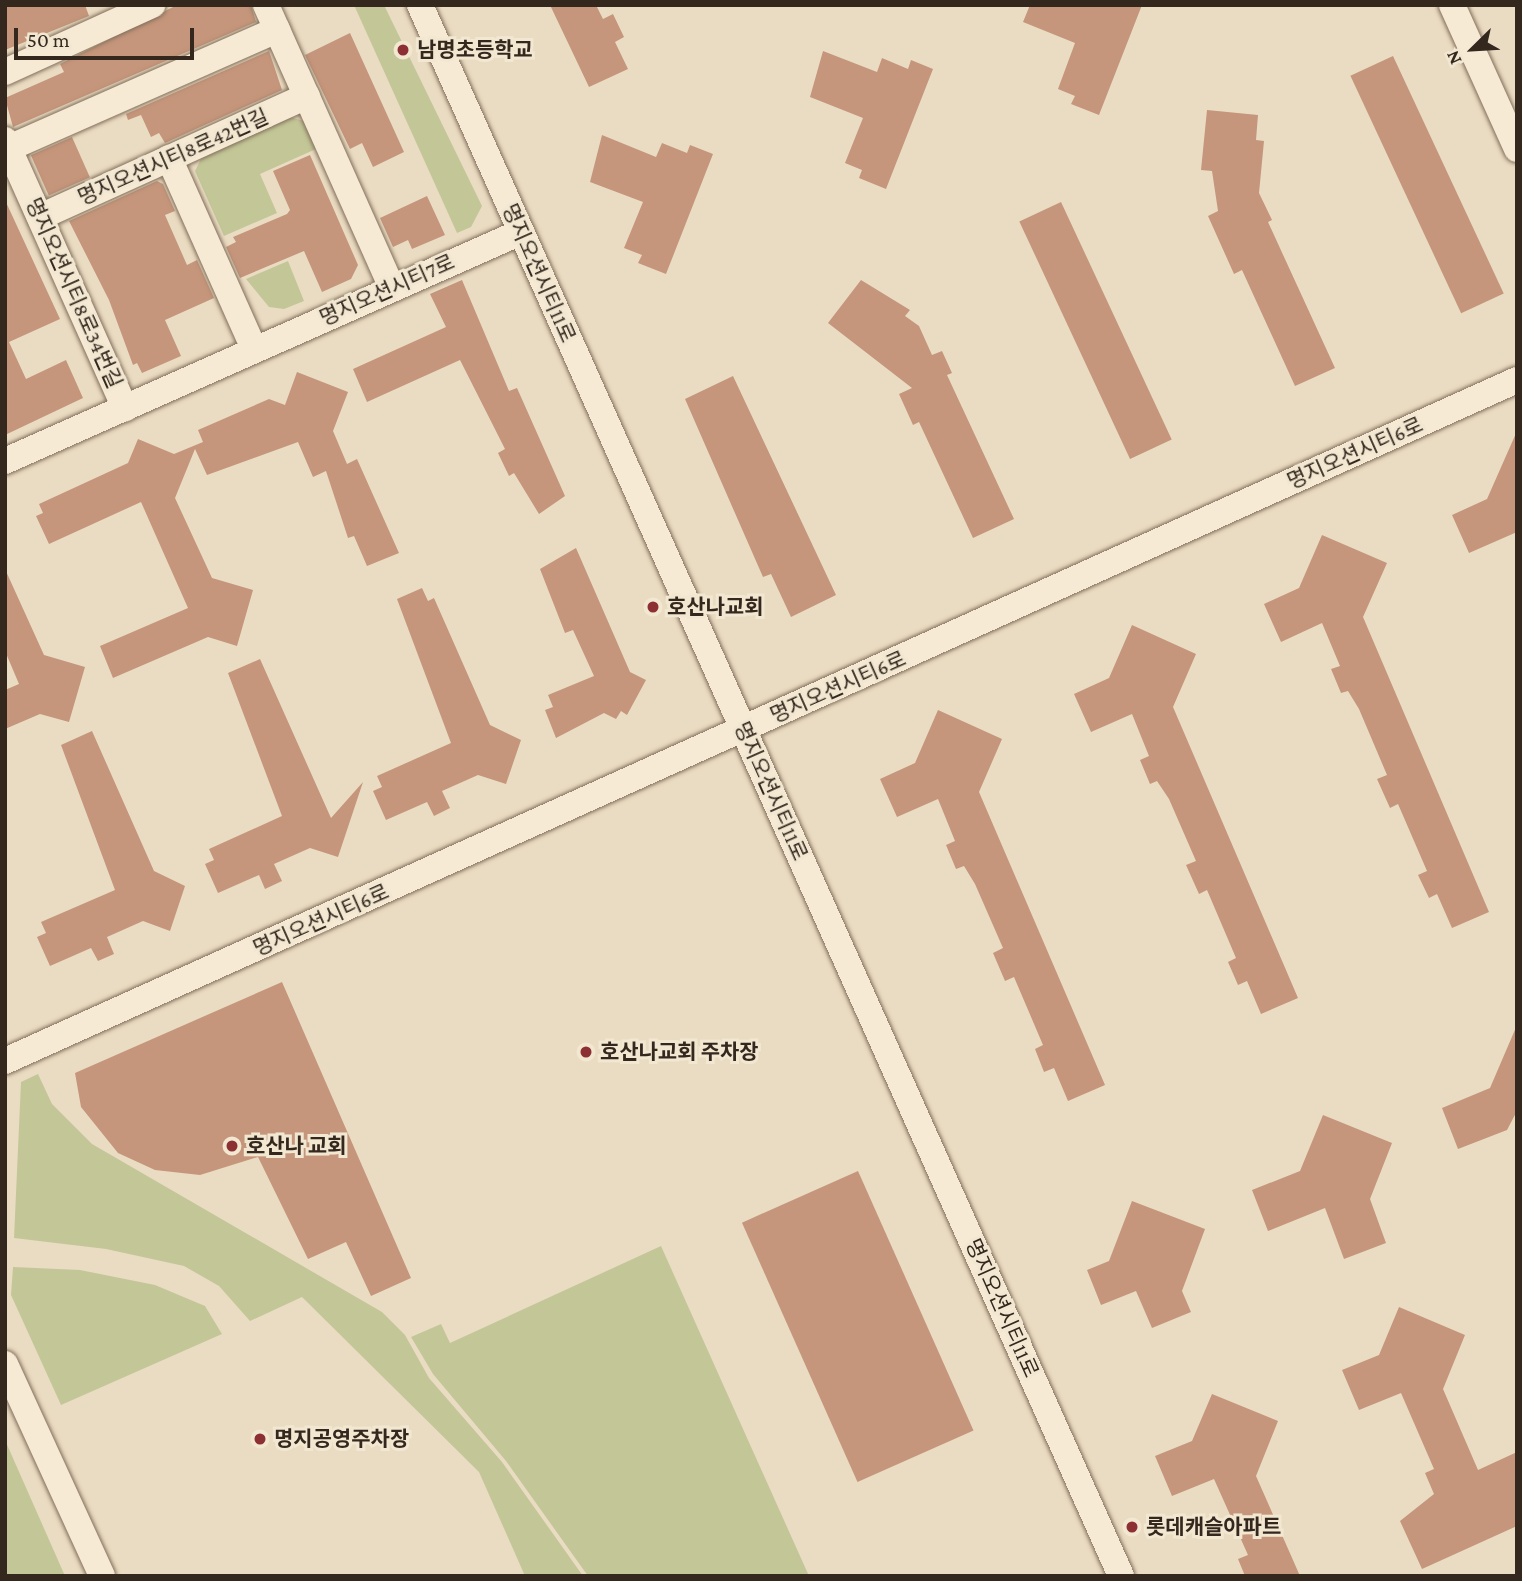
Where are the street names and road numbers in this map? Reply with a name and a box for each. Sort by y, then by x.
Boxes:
street label: 명지오션시티8로42번길 [74,104,272,210]
street label: 명지오션시티8로34번길 [21,194,127,392]
street label: 명지오션시티11로 [497,200,581,346]
street label: 명지오션시티7로 [316,249,458,331]
street label: 명지오션시티6로 [1283,412,1427,494]
street label: 명지오션시티6로 [766,646,910,728]
street label: 명지오션시티11로 [729,718,813,864]
street label: 명지오션시티6로 [249,879,393,961]
street label: 명지오션시티11로 [960,1235,1044,1381]

